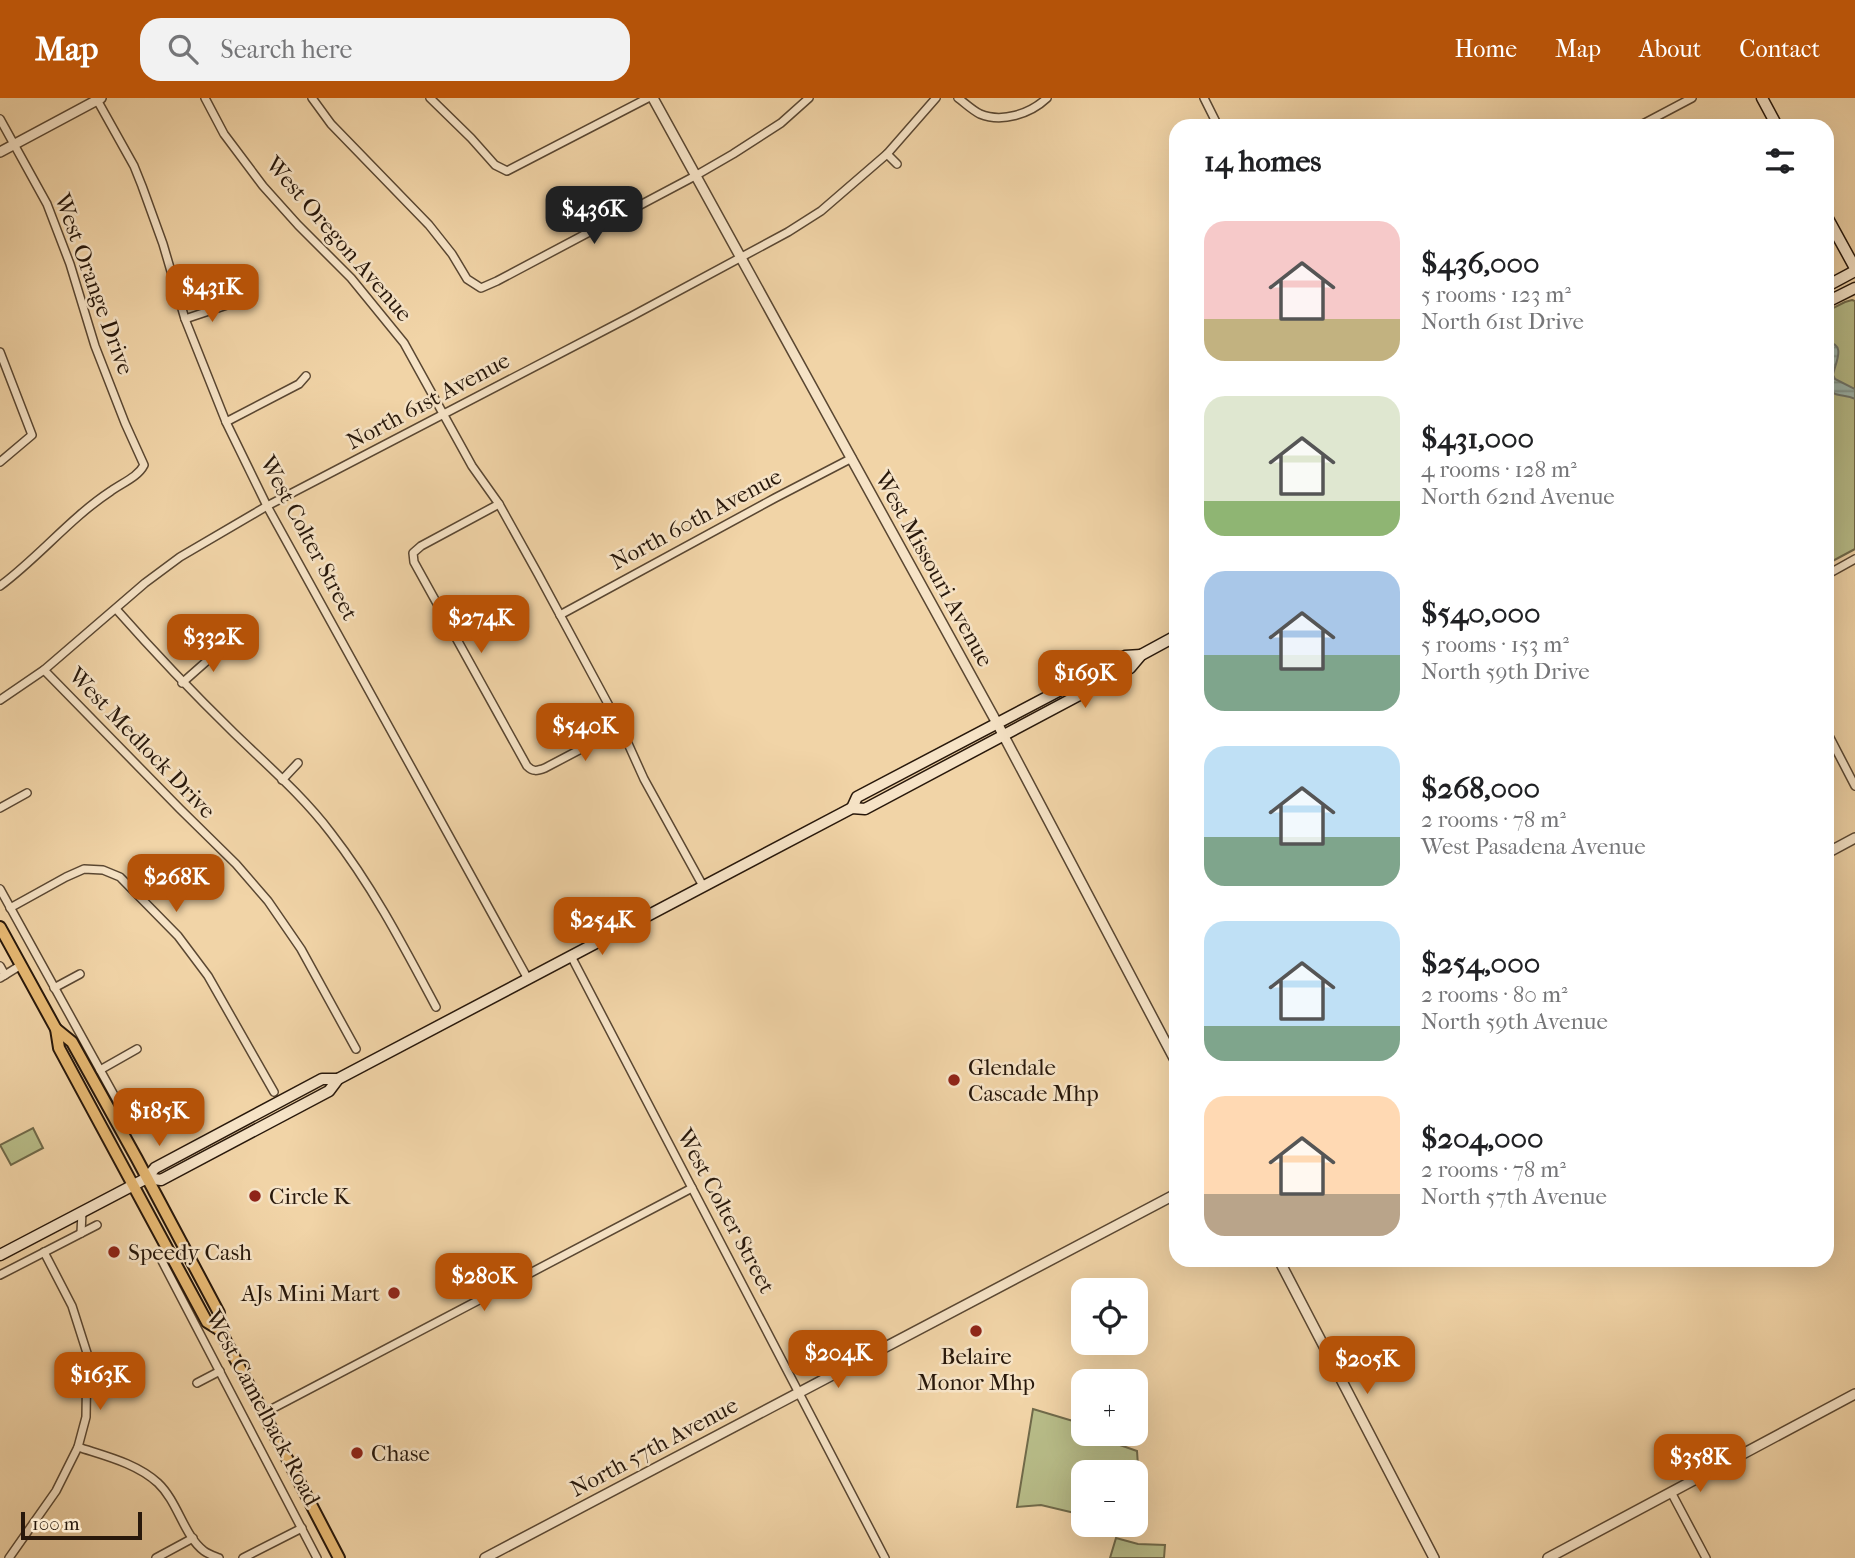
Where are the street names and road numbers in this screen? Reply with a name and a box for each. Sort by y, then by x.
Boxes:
street label: West Oregon Avenue [259,150,418,327]
street label: West Orange Drive [48,189,139,378]
street label: North 61st Avenue [342,347,514,455]
street label: West Colter Street [254,450,364,625]
street label: North 60th Avenue [606,462,786,576]
street label: West Missouri Avenue [869,466,999,671]
street label: West Medlock Drive [62,661,221,824]
street label: West Colter Street [671,1123,781,1298]
street label: West Camelback Road [200,1305,326,1511]
street label: North 57th Avenue [566,1391,742,1503]

